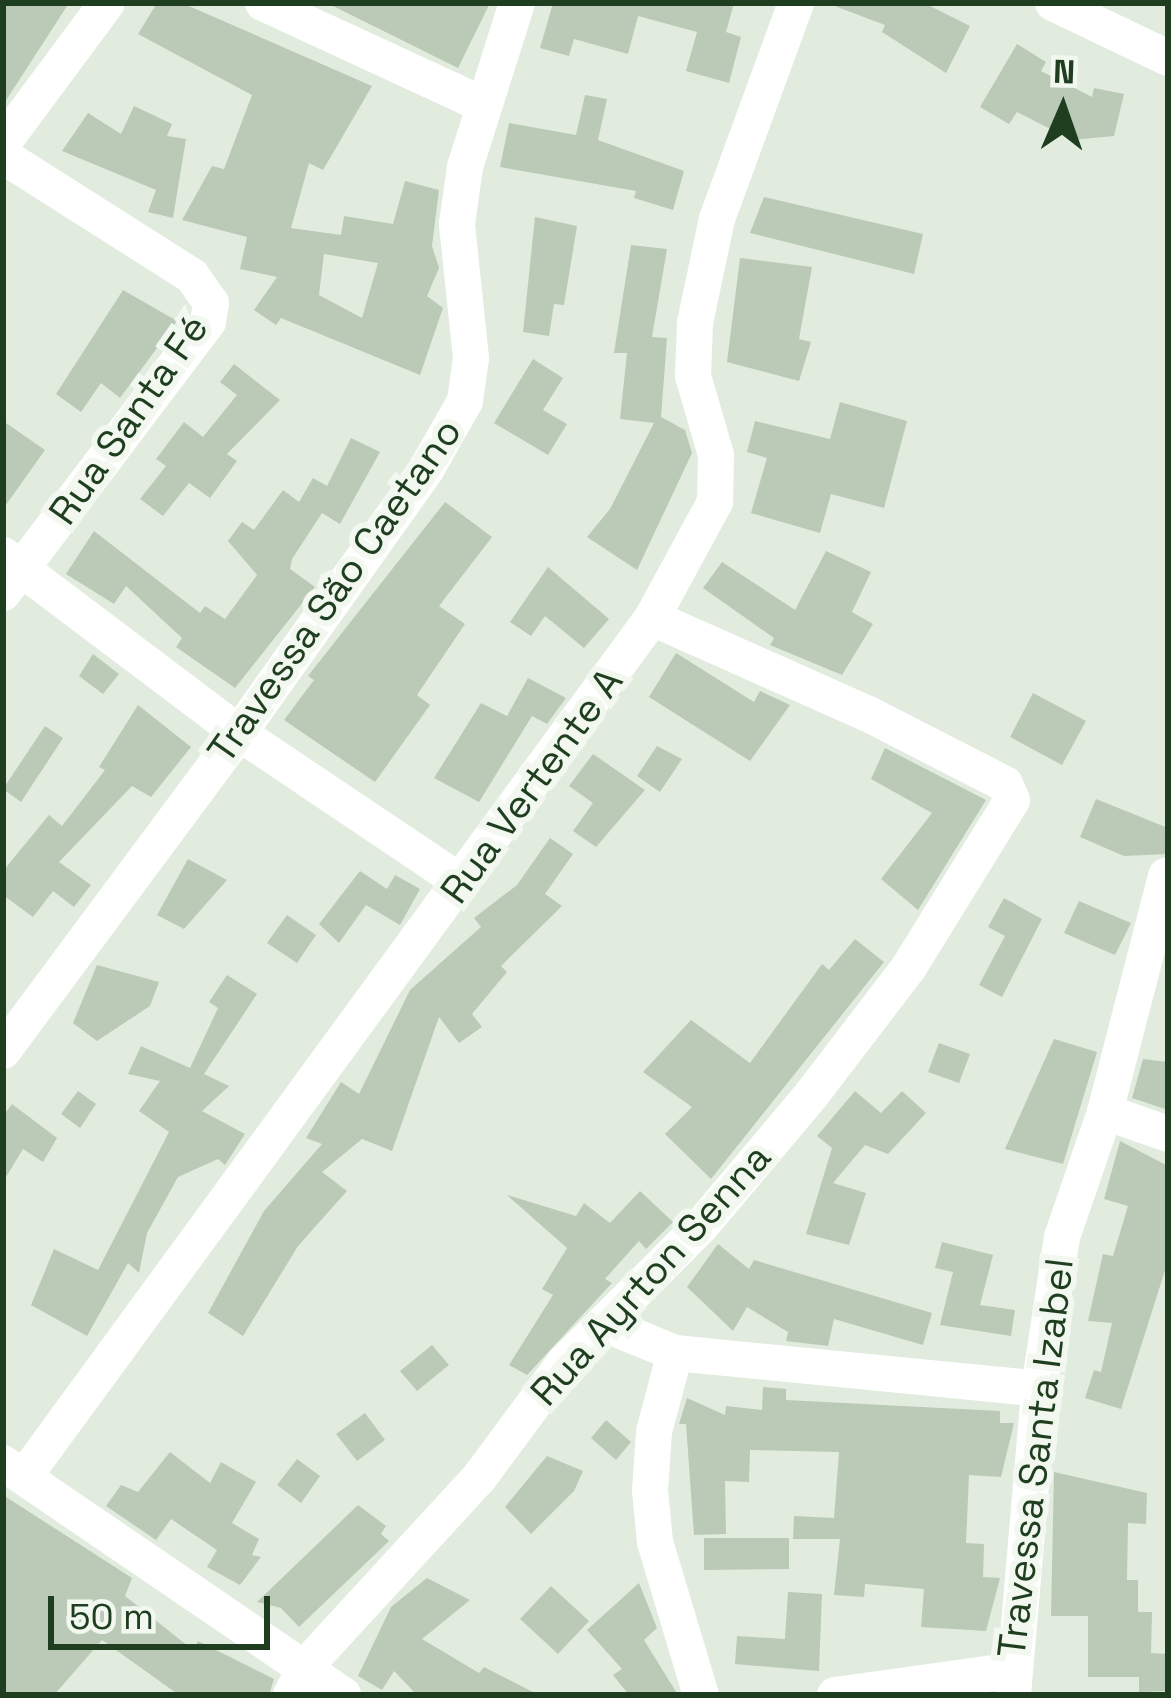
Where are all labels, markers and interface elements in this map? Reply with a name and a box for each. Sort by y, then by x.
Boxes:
north arrow [1003,48,1123,168]
text: N [1052,51,1076,93]
street label: Rua Santa Fé [40,306,218,534]
street label: Travessa São Caetano [198,410,472,772]
street label: Rua Vertente A [431,659,633,913]
street label: Rua Ayrton Senna [521,1134,781,1416]
street label: Travessa Santa Izabel [988,1256,1084,1660]
scale bar [54,1572,276,1646]
text: 50 m [69,1594,154,1640]

